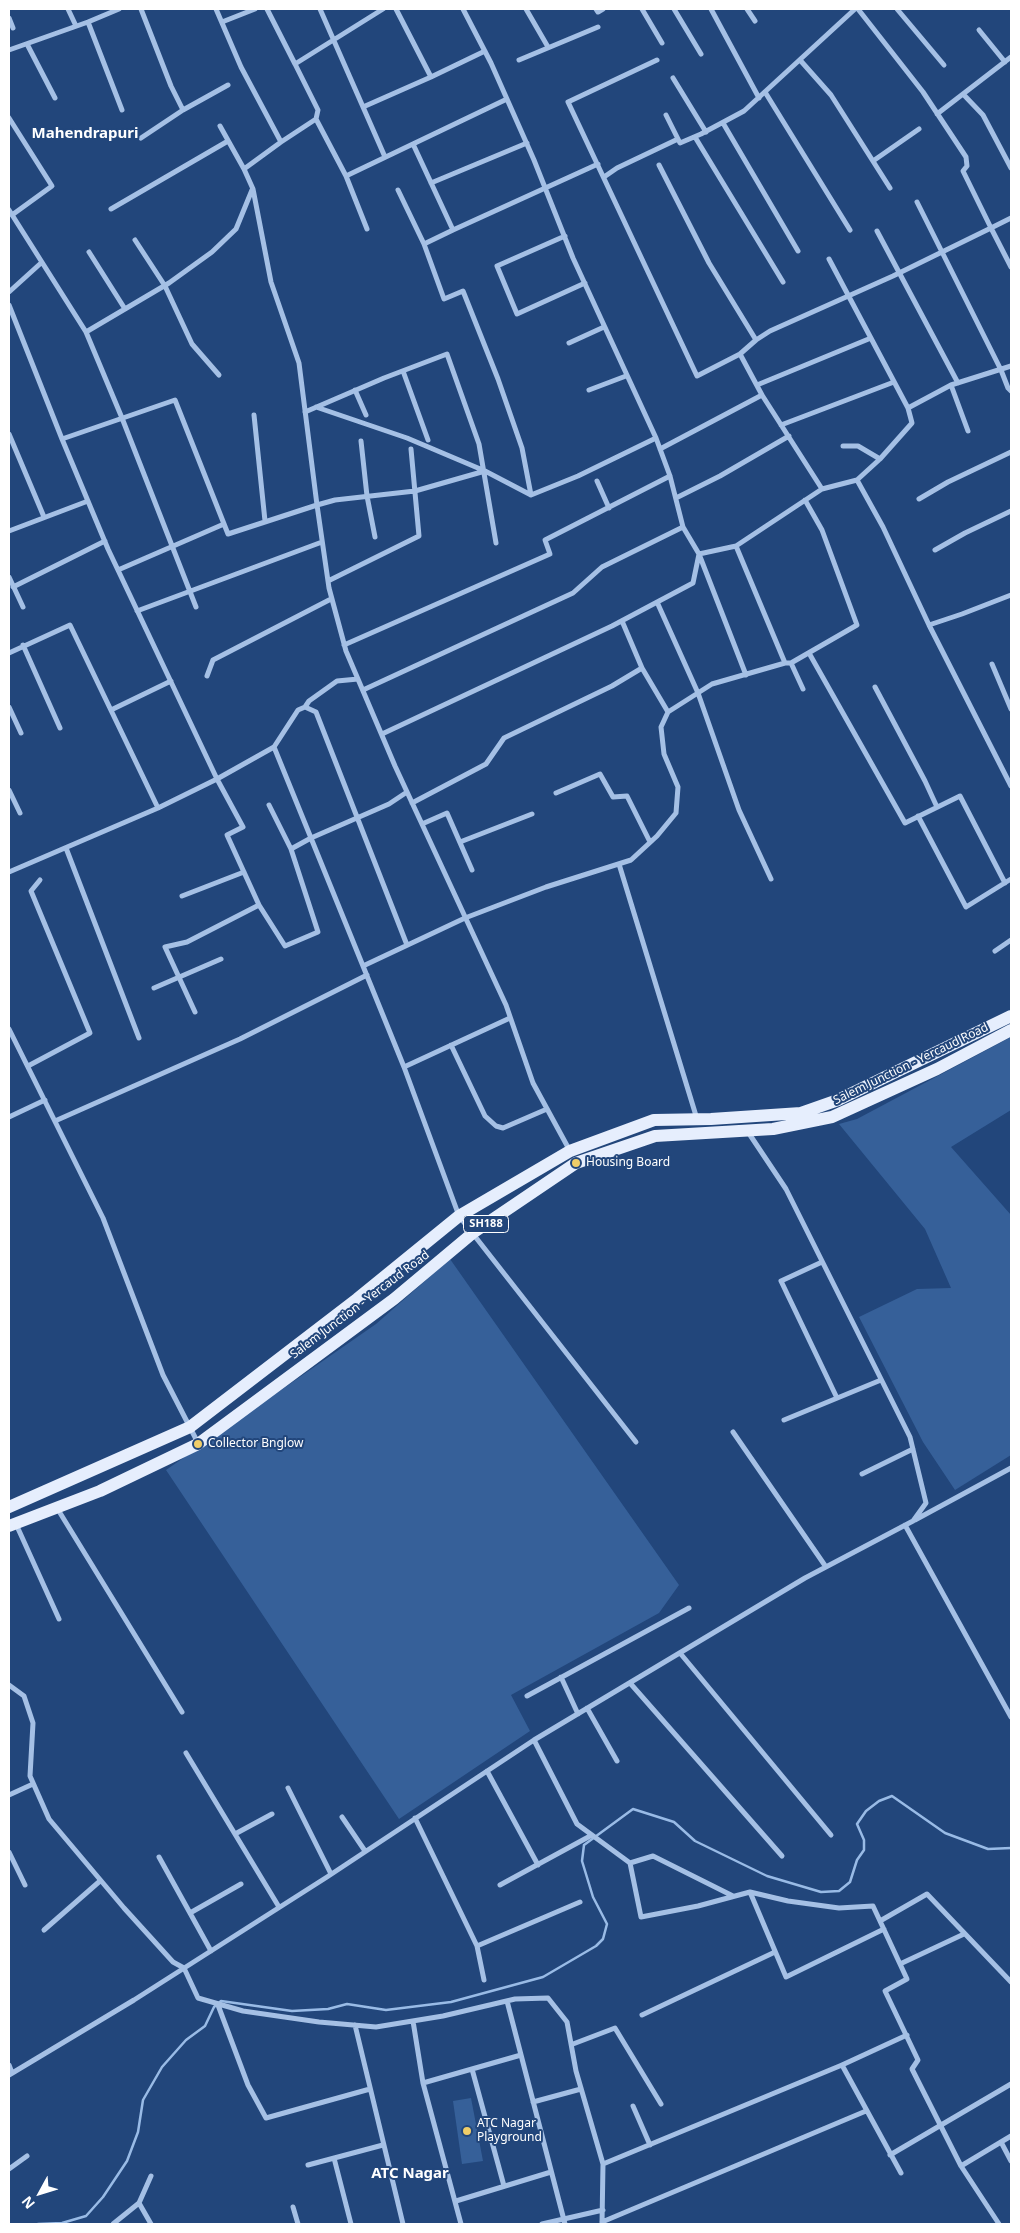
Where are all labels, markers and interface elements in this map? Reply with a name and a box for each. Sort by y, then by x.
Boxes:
district label: Mahendrapuri [32,125,138,143]
street label: Salem Junction - Yercaud Road [831,1020,991,1108]
place label: Housing Board [586,1156,670,1170]
marker: Housing Board [570,1157,582,1169]
road number: SH188 [464,1216,508,1232]
street label: Salem Junction - Yercaud Road [288,1248,432,1362]
place label: Collector Bnglow [208,1437,303,1451]
marker: Collector Bnglow [192,1438,204,1450]
place label: ATC Nagar Playground [477,2117,542,2145]
marker: ATC Nagar Playground [461,2125,473,2137]
district label: ATC Nagar [371,2165,449,2183]
north arrow [15,2168,65,2218]
text: N [17,2192,39,2213]

